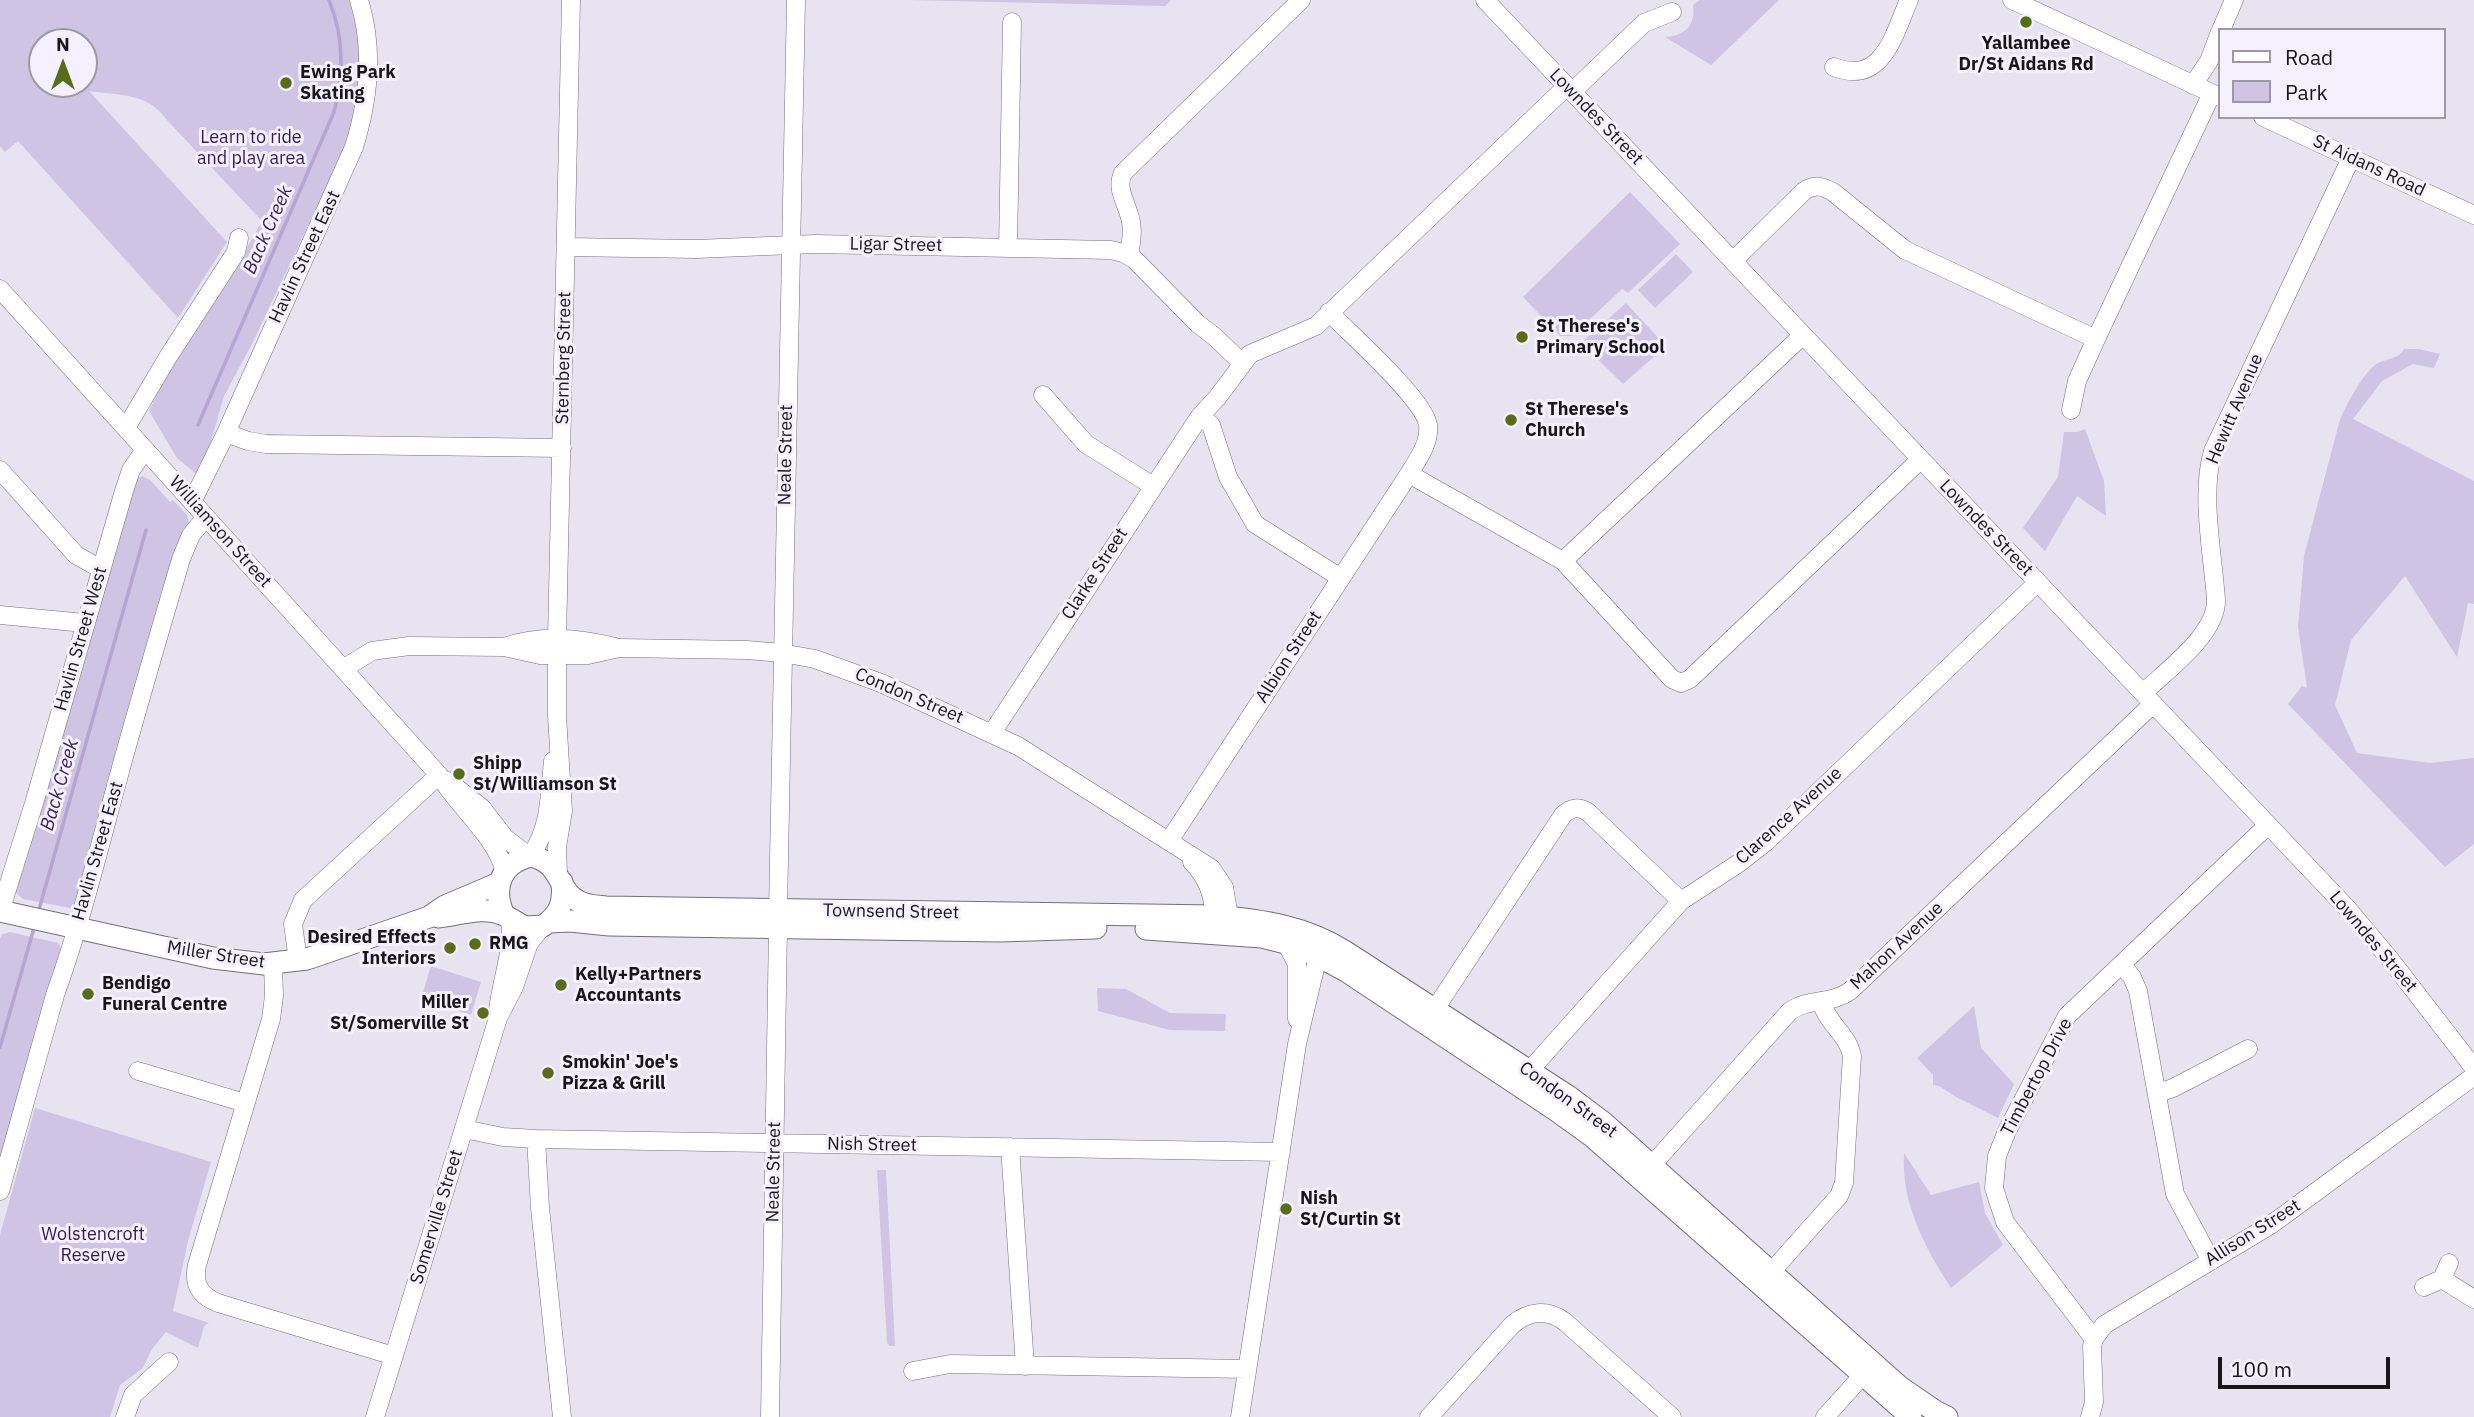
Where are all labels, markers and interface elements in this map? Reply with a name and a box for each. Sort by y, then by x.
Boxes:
marker: Yallambee Dr/St Aidans Rd [2018,14,2034,30]
north arrow [28,28,98,98]
legend [2218,28,2446,119]
text: N [56,32,70,56]
place label: Yallambee Dr/St Aidans Rd [1958,33,2094,76]
text: Road [2285,43,2333,71]
place label: Ewing Park Skating [300,62,396,104]
street label: Lowndes Street [1545,64,1647,170]
marker: Ewing Park Skating [278,75,294,91]
text: Park [2285,78,2328,106]
park label: Learn to ride and play area [197,127,305,170]
street label: St Aidans Road [2309,130,2429,202]
water label: Back Creek [238,182,298,278]
street label: Havlin Street East [265,187,345,327]
street label: Ligar Street [849,233,943,257]
street label: Sternberg Street [552,291,576,425]
place label: St Therese's Primary School [1536,316,1665,358]
marker: St Therese's Primary School [1514,329,1530,345]
street label: Hewitt Avenue [2202,351,2268,467]
place label: St Therese's Church [1525,399,1629,442]
street label: Neale Street [774,405,798,505]
marker: St Therese's Church [1503,412,1519,428]
street label: Williamson Street [164,472,276,592]
street label: Lowndes Street [1935,475,2037,581]
street label: Clarke Street [1057,524,1133,624]
street label: Havlin Street West [50,564,112,714]
street label: Albion Street [1251,607,1327,707]
street label: Condon Street [851,663,967,729]
water label: Back Creek [36,737,84,833]
place label: Shipp St/Williamson St [473,753,617,796]
street label: Clarence Avenue [1731,763,1847,869]
marker: Shipp St/Williamson St [451,766,467,782]
street label: Havlin Street East [68,779,128,923]
street label: Lowndes Street [2324,887,2422,997]
street label: Mahon Avenue [1846,897,1948,995]
street label: Townsend Street [823,900,959,924]
place label: Desired Effects Interiors [307,927,436,970]
place label: RMG [489,933,529,955]
marker: RMG [467,936,483,952]
street label: Miller Street [165,937,267,973]
marker: Desired Effects Interiors [442,940,458,956]
place label: Kelly+Partners Accountants [575,964,701,1006]
place label: Bendigo Funeral Centre [102,973,227,1016]
marker: Kelly+Partners Accountants [553,977,569,993]
marker: Bendigo Funeral Centre [80,986,96,1002]
place label: Miller St/Somerville St [330,992,469,1034]
marker: Miller St/Somerville St [475,1005,491,1021]
street label: Timbertop Drive [1997,1014,2077,1140]
place label: Smokin' Joe's Pizza & Grill [562,1052,678,1094]
street label: Condon Street [1515,1057,1621,1143]
marker: Smokin' Joe's Pizza & Grill [540,1065,556,1081]
street label: Neale Street [762,1122,786,1222]
street label: Nish Street [827,1133,917,1157]
street label: Somerville Street [406,1147,468,1287]
place label: Nish St/Curtin St [1300,1188,1401,1230]
street label: Allison Street [2201,1195,2305,1271]
marker: Nish St/Curtin St [1278,1201,1294,1217]
park label: Wolstencroft Reserve [41,1224,145,1266]
scale bar [2222,1344,2394,1388]
text: 100 m [2231,1355,2292,1383]

